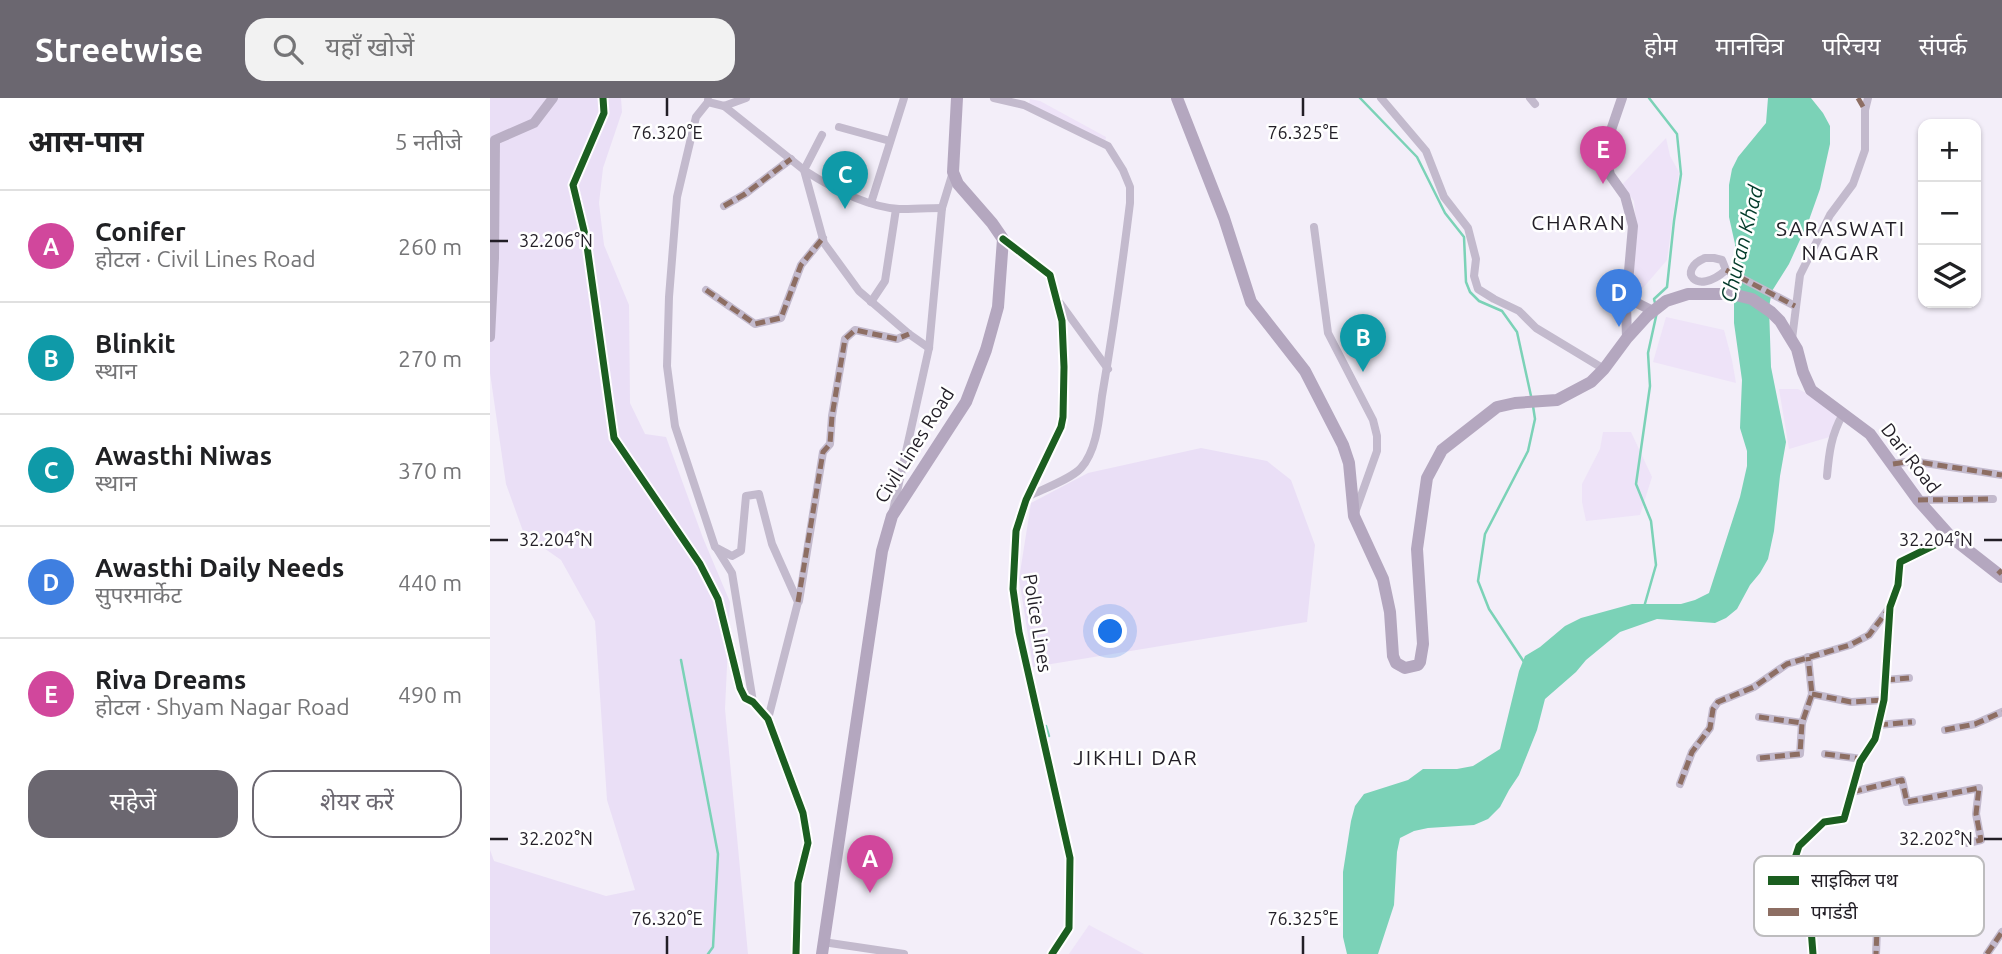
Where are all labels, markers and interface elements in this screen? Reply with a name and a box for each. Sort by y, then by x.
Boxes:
search box [245,18,735,81]
icon: search [269,30,307,68]
text: Streetwise [35,31,203,68]
text: यहाँ खोजें [325,32,414,61]
text: होम [1644,33,1677,60]
text: मानचित्र [1715,33,1784,60]
text: परिचय [1822,33,1881,60]
text: संपर्क [1919,33,1967,60]
map controls [1918,119,1981,308]
button: + [1918,119,1981,182]
text: 76.320°E [631,122,703,142]
text: 76.325°E [1267,122,1339,142]
text: आस-पास [28,124,144,158]
pin: E [1580,126,1626,184]
text: 5 नतीजे [395,129,462,154]
pin: C [822,151,868,209]
water label: Churan Khad [1715,182,1767,305]
button: − [1918,182,1981,245]
district label: CHARAN [1531,210,1627,234]
district label: SARASWATI NAGAR [1776,216,1906,264]
text: Conifer [95,217,186,246]
text: 32.206°N [519,230,593,250]
text: A [43,234,59,259]
text: 260 m [398,234,462,259]
button: layers [1918,245,1981,308]
text: होटल · Civil Lines Road [95,246,316,271]
pin: D [1596,269,1642,327]
pin: B [1340,314,1386,372]
text: Blinkit [95,329,176,358]
text: B [43,346,59,371]
text: 270 m [398,346,462,371]
text: स्थान [95,358,137,383]
street label: Civil Lines Road [870,383,958,507]
street label: Dari Road [1877,418,1945,498]
text: Awasthi Niwas [95,441,272,470]
text: C [44,458,58,483]
text: 370 m [398,458,462,483]
text: स्थान [95,470,137,495]
text: 32.204°N [519,529,593,549]
text: 32.204°N [1899,529,1973,549]
text: Awasthi Daily Needs [95,553,344,582]
text: D [43,570,59,595]
text: 440 m [398,570,462,595]
street label: Police Lines [1019,572,1057,674]
text: सुपरमार्केट [95,582,182,607]
your location [1093,614,1127,648]
text: Riva Dreams [95,665,246,694]
text: E [44,682,58,707]
text: 490 m [398,682,462,707]
text: होटल · Shyam Nagar Road [95,694,350,719]
district label: JIKHLI DAR [1073,745,1199,769]
button: सहेजें [28,770,238,838]
button: शेयर करें [252,770,462,838]
text: 32.202°N [519,828,593,848]
text: 32.202°N [1899,828,1973,848]
pin: A [847,835,893,893]
legend [1754,856,1984,936]
text: साइकिल पथ [1811,869,1899,891]
text: पगडंडी [1811,901,1859,923]
text: 76.320°E [631,908,703,928]
text: 76.325°E [1267,908,1339,928]

